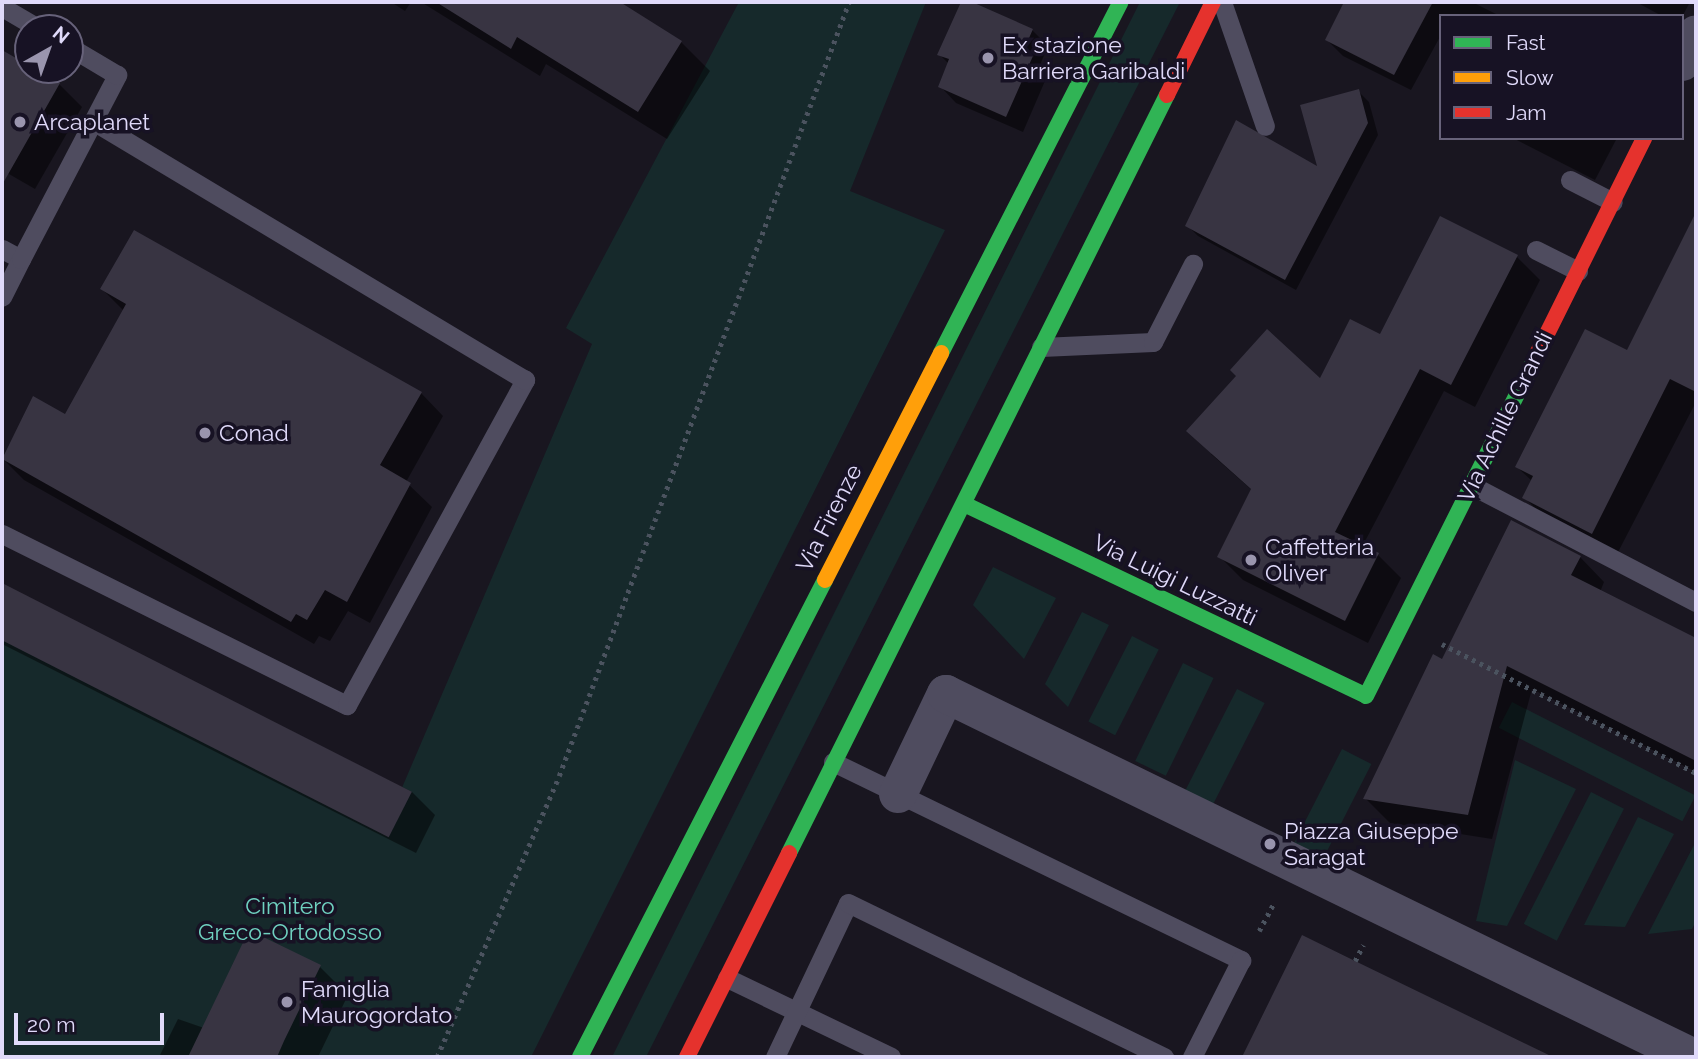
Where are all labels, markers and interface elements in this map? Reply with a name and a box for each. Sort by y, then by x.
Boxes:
north arrow [14,14,84,84]
legend [1439,14,1684,140]
text: N [49,21,74,48]
text: Fast [1506,30,1546,55]
place label: Ex stazione Barriera Garibaldi [1002,31,1185,85]
marker: Ex stazione Barriera Garibaldi [980,50,996,66]
text: Slow [1506,65,1554,90]
text: Jam [1506,100,1547,125]
place label: Arcaplanet [34,108,150,136]
marker: Arcaplanet [12,114,28,130]
street label: Via Achille Grandi [1452,327,1558,507]
place label: Conad [219,419,289,447]
marker: Conad [197,425,213,441]
street label: Via Firenze [790,460,868,576]
street label: Via Luigi Luzzatti [1089,528,1261,632]
place label: Caffetteria Oliver [1265,533,1374,587]
marker: Caffetteria Oliver [1243,552,1259,568]
place label: Piazza Giuseppe Saragat [1284,817,1459,871]
marker: Piazza Giuseppe Saragat [1262,836,1278,852]
park label: Cimitero Greco-Ortodosso [198,892,382,946]
place label: Famiglia Maurogordato [301,975,452,1029]
marker: Famiglia Maurogordato [279,994,295,1010]
scale bar [18,1000,168,1044]
text: 20 m [27,1012,75,1037]

